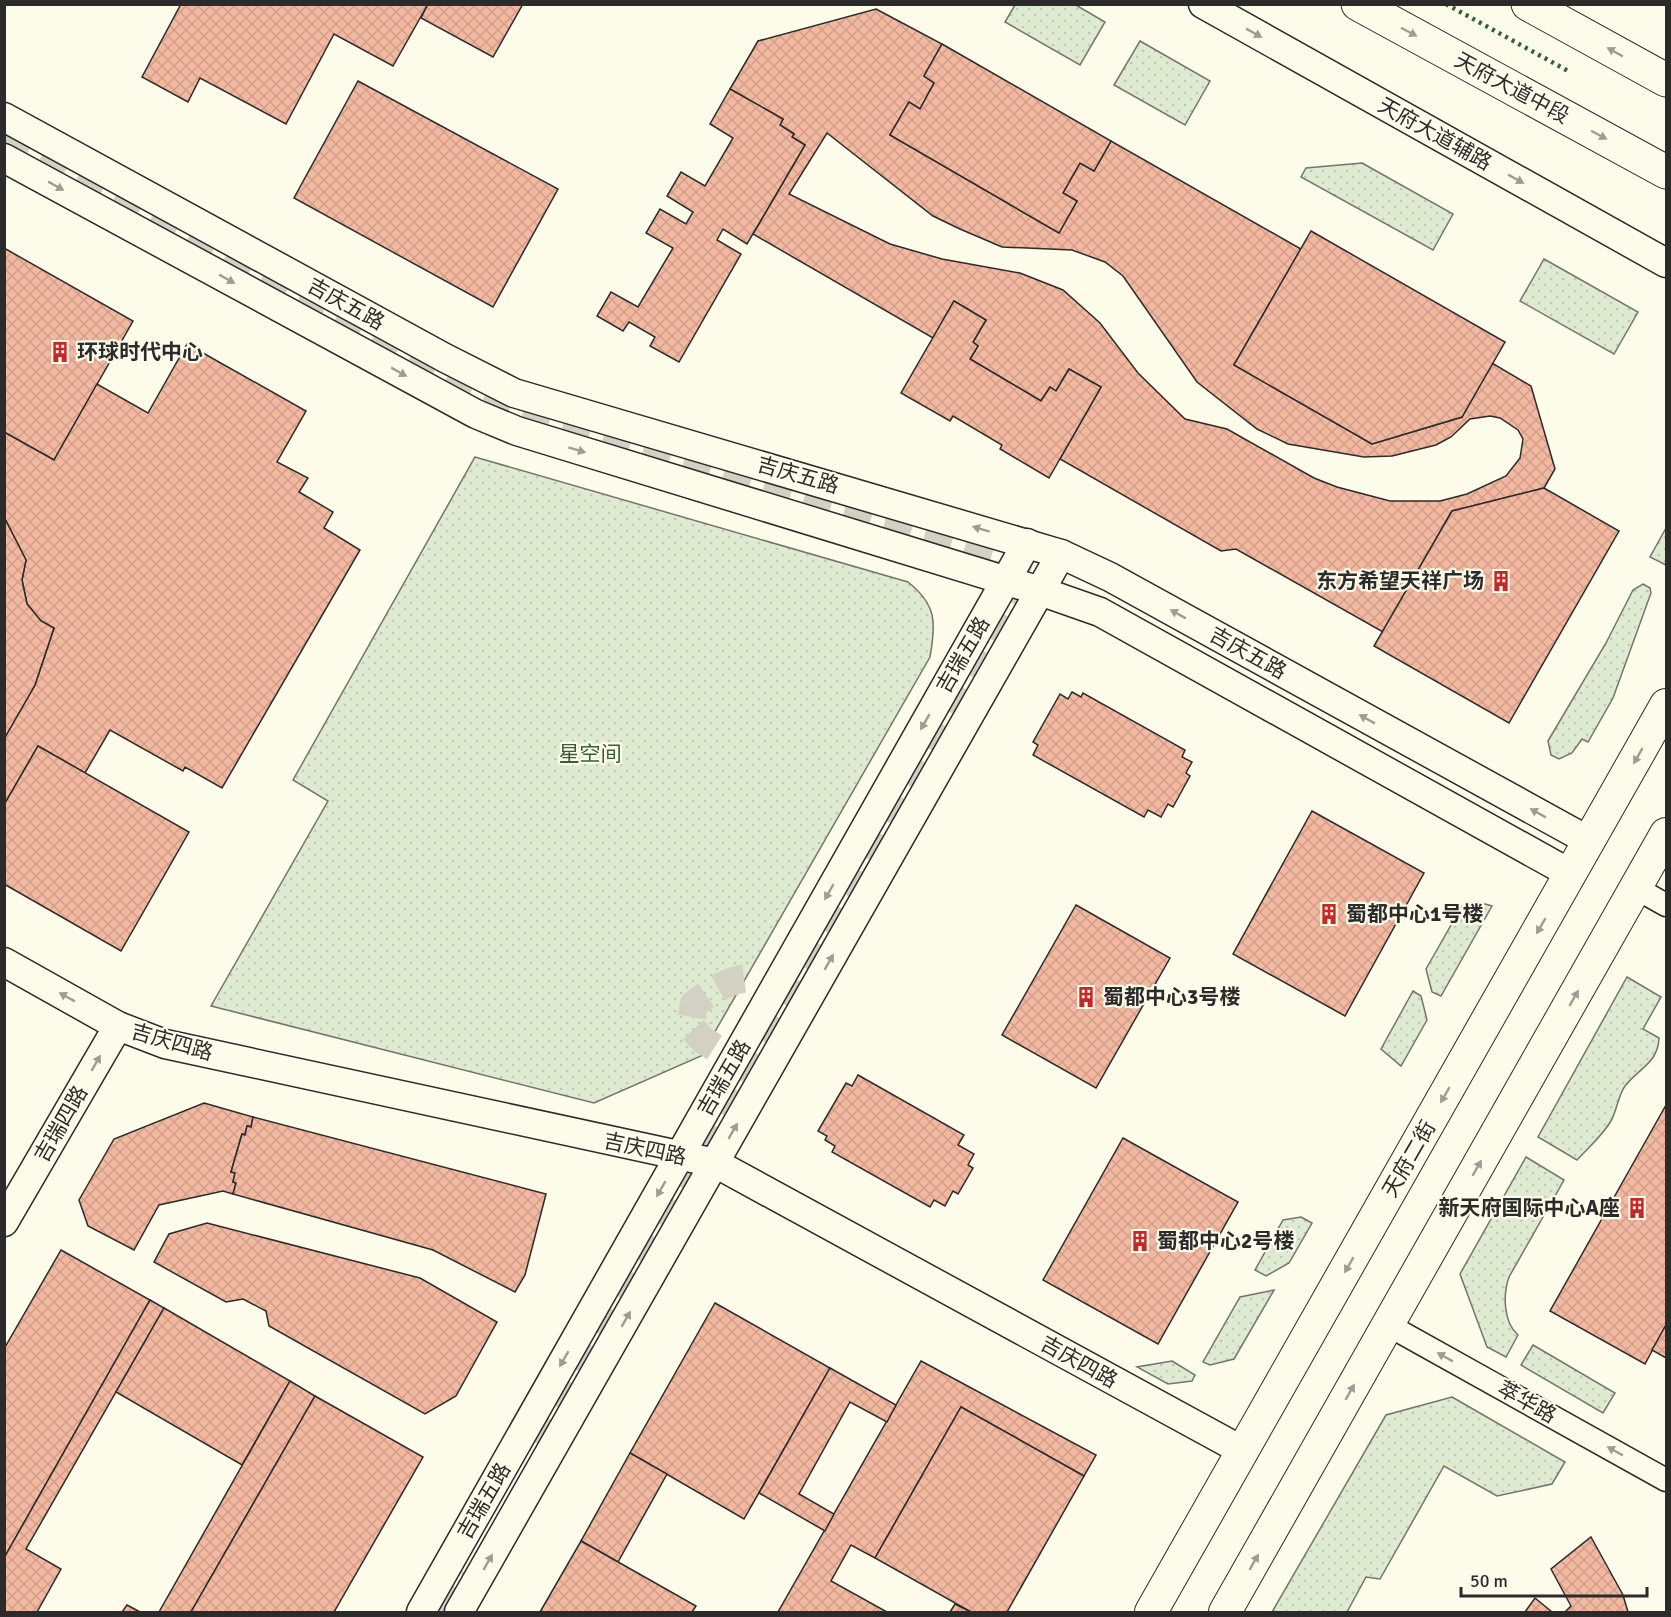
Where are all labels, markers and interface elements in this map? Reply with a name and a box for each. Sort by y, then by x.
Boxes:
one-way arrow [1401,27,1418,37]
one-way arrow [1246,28,1263,38]
street label: 天府大道中段 [1450,47,1574,129]
one-way arrow [1606,47,1623,57]
street label: 天府大道辅路 [1374,92,1496,176]
one-way arrow [1591,130,1608,140]
one-way arrow [1508,174,1525,184]
one-way arrow [48,181,65,191]
street label: 吉庆五路 [303,272,389,336]
one-way arrow [219,274,236,284]
place label: 环球时代中心 [77,339,203,365]
building icon: 环球时代中心 [48,340,72,364]
one-way arrow [390,367,407,377]
one-way arrow [568,446,586,455]
street label: 吉庆五路 [754,451,842,499]
one-way arrow [972,524,990,533]
place label: 东方希望天祥广场 [1316,568,1484,594]
building icon: 东方希望天祥广场 [1489,569,1513,593]
one-way arrow [1170,609,1186,620]
street label: 吉瑞五路 [931,612,995,698]
street label: 吉庆五路 [1205,621,1291,685]
one-way arrow [920,714,930,731]
one-way arrow [1358,714,1375,724]
park label: 星空间 [559,741,622,767]
one-way arrow [1632,748,1643,764]
one-way arrow [1529,808,1546,818]
one-way arrow [824,883,834,900]
place label: 蜀都中心1号楼 [1346,901,1483,927]
building icon: 蜀都中心1号楼 [1317,902,1341,926]
one-way arrow [1536,918,1547,934]
one-way arrow [824,953,834,970]
place label: 蜀都中心3号楼 [1103,984,1240,1010]
building icon: 蜀都中心3号楼 [1074,985,1098,1009]
one-way arrow [1568,990,1579,1006]
one-way arrow [58,992,75,1002]
street label: 吉庆四路 [128,1018,216,1066]
street label: 吉瑞五路 [692,1035,756,1121]
one-way arrow [91,1054,101,1071]
street label: 吉瑞四路 [29,1081,93,1167]
one-way arrow [1440,1087,1450,1104]
street label: 天府二街 [1377,1116,1441,1202]
one-way arrow [727,1123,738,1139]
street label: 吉庆四路 [601,1128,689,1170]
one-way arrow [1472,1159,1482,1176]
one-way arrow [655,1181,666,1197]
place label: 新天府国际中心A座 [1439,1195,1620,1221]
building icon: 新天府国际中心A座 [1625,1196,1649,1220]
place label: 蜀都中心2号楼 [1157,1228,1294,1254]
building icon: 蜀都中心2号楼 [1128,1229,1152,1253]
one-way arrow [1344,1257,1354,1274]
one-way arrow [621,1310,631,1327]
street label: 吉庆四路 [1036,1330,1122,1394]
one-way arrow [559,1351,570,1367]
one-way arrow [1436,1352,1453,1362]
street label: 萃华路 [1493,1375,1561,1429]
one-way arrow [1345,1383,1355,1400]
one-way arrow [1607,1446,1624,1456]
street label: 吉瑞五路 [452,1458,516,1544]
one-way arrow [483,1553,493,1570]
one-way arrow [1249,1553,1259,1570]
scale bar [1461,1560,1647,1598]
text: 50 m [1470,1570,1508,1592]

